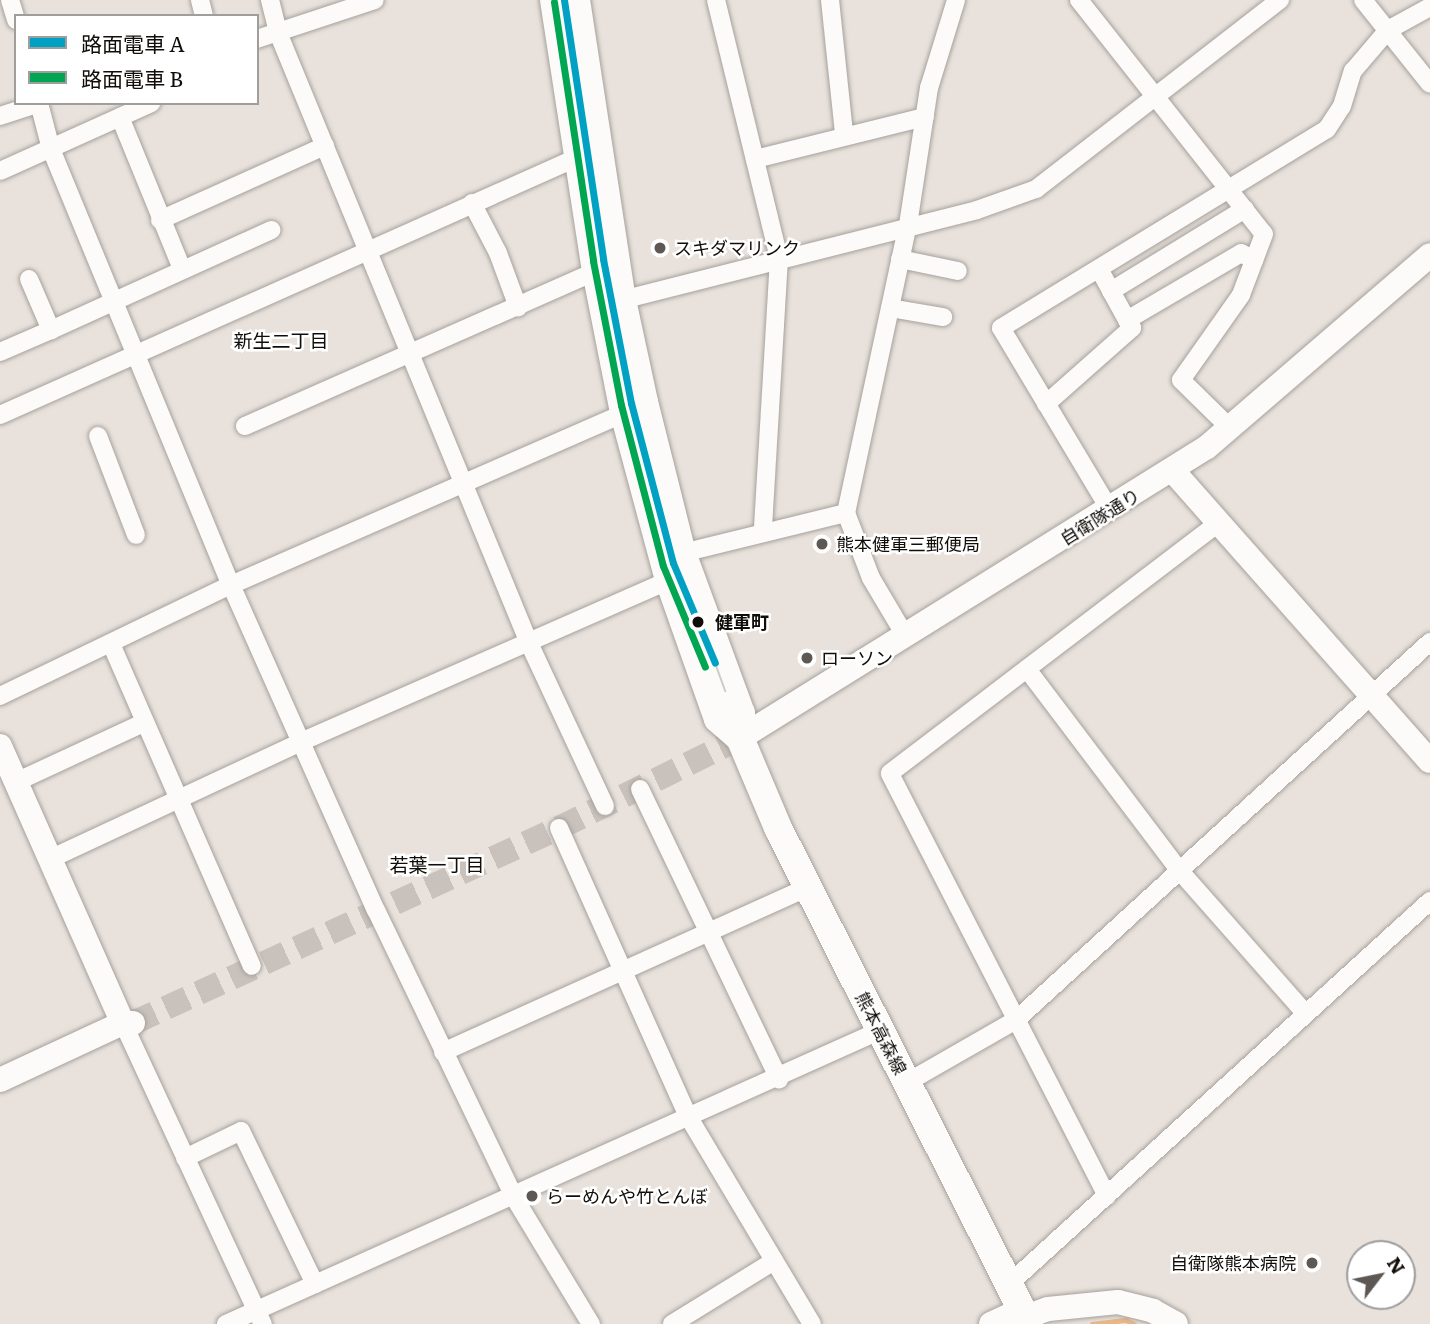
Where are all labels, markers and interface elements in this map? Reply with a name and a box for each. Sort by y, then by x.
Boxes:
legend [14,14,259,105]
text: 路面電車 A [81,27,185,58]
text: 路面電車 B [81,62,183,93]
place label: スキダマリンク [674,237,800,259]
marker: スキダマリンク [652,240,668,256]
district label: 新生二丁目 [234,330,328,352]
street label: 自衛隊通り [1056,484,1144,550]
place label: 熊本健軍三郵便局 [836,533,980,555]
marker: 熊本健軍三郵便局 [814,536,830,552]
marker: 健軍町 [687,611,709,633]
place label: 健軍町 [715,611,769,633]
place label: ローソン [821,647,893,669]
marker: ローソン [799,650,815,666]
district label: 若葉一丁目 [390,854,484,876]
street label: 熊本高森線 [851,988,911,1078]
place label: らーめんや竹とんぼ [546,1185,708,1207]
marker: らーめんや竹とんぼ [524,1188,540,1204]
north arrow [1346,1240,1416,1310]
text: N [1381,1251,1413,1279]
place label: 自衛隊熊本病院 [1170,1252,1296,1274]
marker: 自衛隊熊本病院 [1302,1253,1322,1273]

